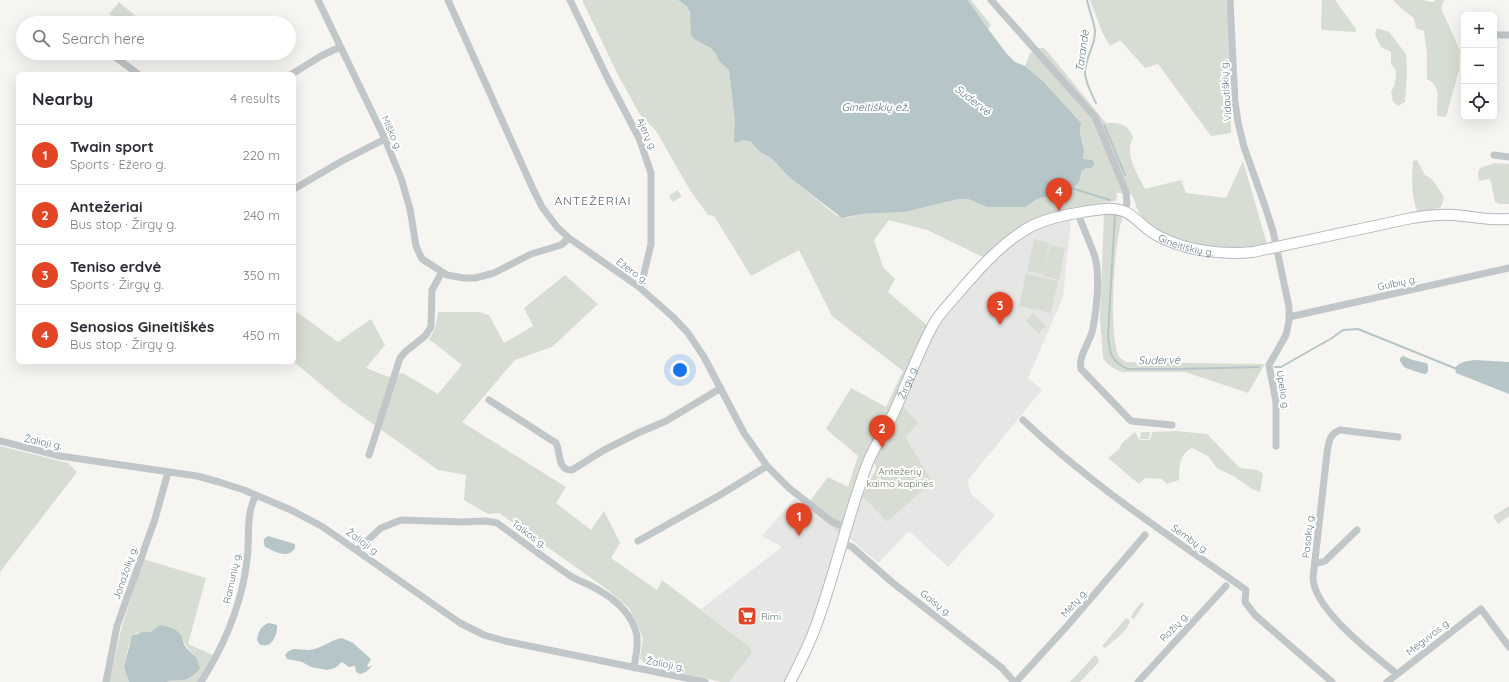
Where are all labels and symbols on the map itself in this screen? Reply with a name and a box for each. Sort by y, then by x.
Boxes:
water label: Tarandė [1072,28,1092,73]
street label: Vidautiškių g. [1217,60,1235,122]
water label: Sudervė [952,82,995,119]
water label: Gineitiškių ež. [841,100,909,114]
street label: Miško g. [379,113,406,153]
street label: Ajerų g. [634,115,660,153]
pin: 4 [1046,178,1072,211]
district label: ANTEŽERIAI [555,193,631,208]
street label: Gineitiškių g. [1156,231,1214,258]
street label: Ežero g. [613,255,651,287]
street label: Gulbių g. [1376,272,1418,293]
pin: 3 [987,292,1013,325]
water label: Sudervė [1138,353,1181,367]
your location [670,360,690,380]
street label: Žirgų g. [894,363,920,401]
street label: Upelio g. [1273,369,1293,411]
pin: 2 [869,415,895,448]
street label: Žalioji g. [23,432,63,452]
park label: Antežerių kaimo kapinės [866,465,934,490]
pin: 1 [786,503,812,536]
street label: Pasakų g. [1299,513,1317,559]
street label: Taikos g. [509,517,549,551]
street label: Sembų g. [1169,521,1211,557]
street label: Žalioji g. [344,525,383,559]
street label: Jonažolių g. [110,545,140,601]
street label: Ramunių g. [220,551,244,605]
street label: Mėtų g. [1058,586,1090,620]
street label: Gaisų g. [918,587,955,619]
supermarket icon: Rimi [736,605,758,627]
street label: Rožių g. [1157,609,1191,645]
place label: Rimi [761,610,781,623]
street label: Mėguvos g. [1403,616,1453,658]
street label: Žalioji g. [645,654,685,674]

